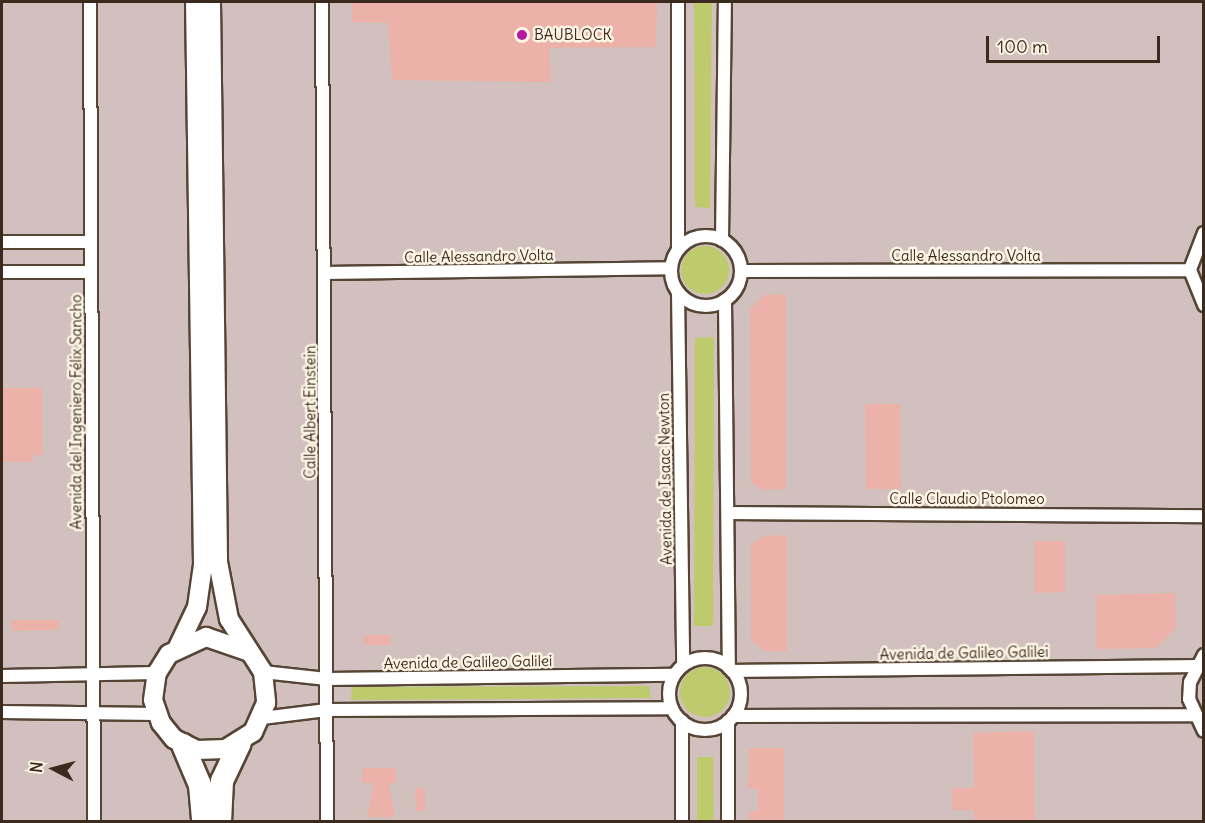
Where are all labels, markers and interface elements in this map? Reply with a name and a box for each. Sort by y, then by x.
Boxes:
scale bar [989,24,1163,62]
place label: BAUBLOCK [534,26,612,44]
marker: BAUBLOCK [515,28,529,42]
text: 100 m [997,35,1048,58]
street label: Calle Alessandro Volta [404,246,554,266]
street label: Calle Alessandro Volta [891,247,1041,265]
street label: Avenida del Ingeniero Félix Sancho [67,294,85,530]
street label: Calle Albert Einstein [301,345,319,479]
street label: Avenida de Isaac Newton [654,393,676,565]
street label: Calle Claudio Ptolomeo [889,490,1045,508]
street label: Avenida de Galileo Galilei [879,643,1049,663]
street label: Avenida de Galileo Galilei [383,652,553,672]
north arrow [24,739,84,799]
text: N [26,761,47,774]

